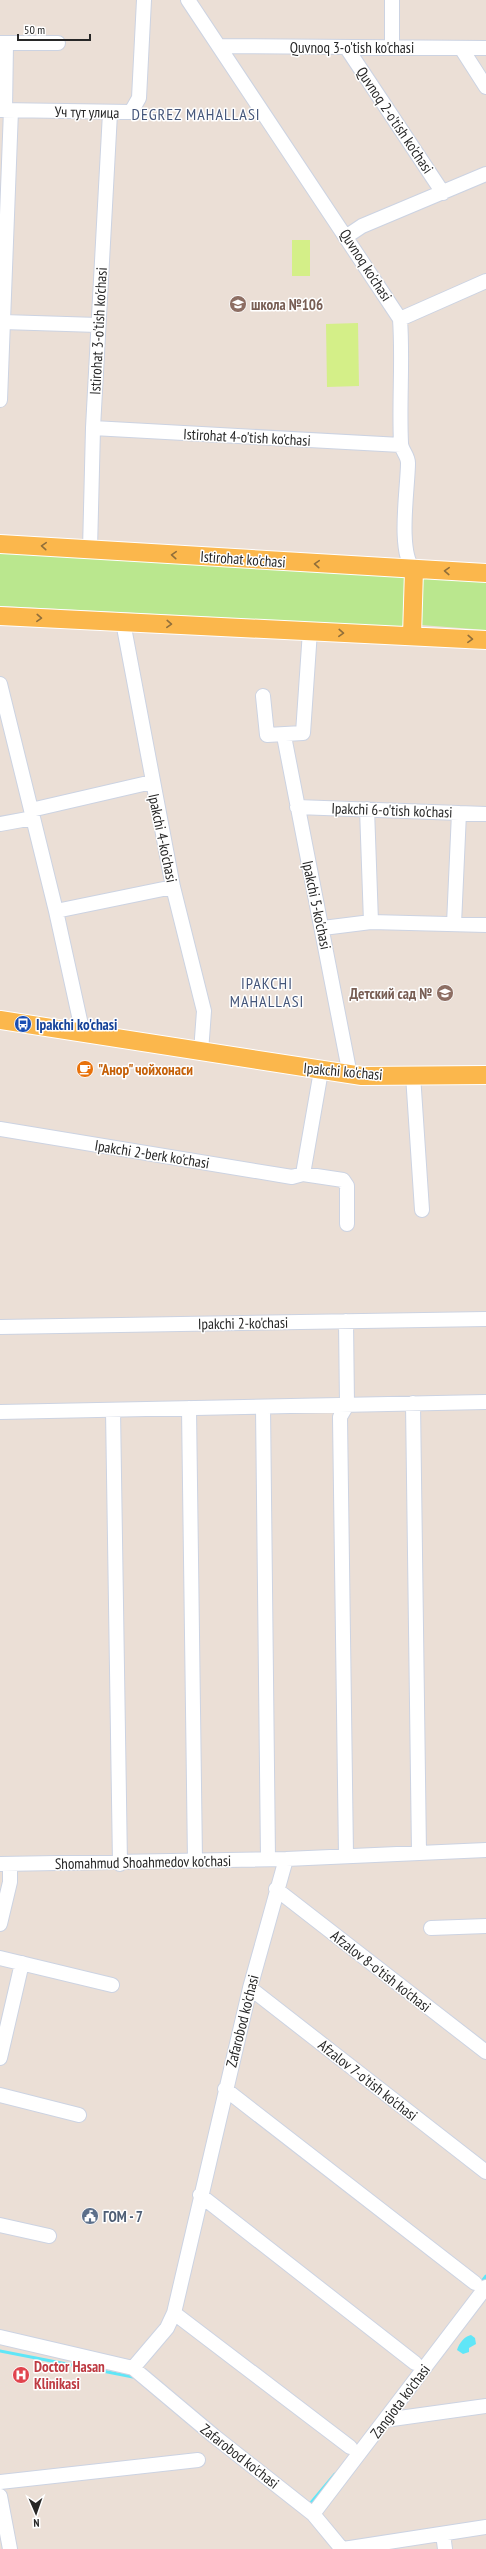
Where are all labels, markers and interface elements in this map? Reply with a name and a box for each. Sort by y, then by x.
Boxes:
scale bar [18,16,90,42]
text: 50 m [24,22,45,37]
street label: Quvnoq 3-o'tish ko'chasi [290,38,414,57]
street label: Quvnoq 2-o'tish ko'chasi [352,63,438,177]
street label: Уч тут улица [55,102,119,122]
district label: DEGREZ MAHALLASI [131,104,261,124]
street label: Quvnoq ko'chasi [336,225,396,305]
street label: Istirohat 3-o'tish ko'chasi [85,267,111,395]
school or university icon: школа №106 [228,294,248,314]
place label: школа №106 [251,295,323,314]
street label: Istirohat 4-o'tish ko'chasi [183,424,311,450]
one-way arrow [41,542,47,551]
street label: Istirohat ko'chasi [200,547,286,571]
one-way arrow [171,550,177,559]
one-way arrow [314,559,320,568]
one-way arrow [444,566,450,575]
one-way arrow [36,614,42,622]
one-way arrow [166,620,172,629]
one-way arrow [338,629,344,637]
one-way arrow [467,634,473,643]
street label: Ipakchi 4-ko'chasi [144,792,182,884]
street label: Ipakchi 6-o'tish ko'chasi [331,798,453,822]
street label: Ipakchi 5-ko'chasi [298,859,336,951]
district label: IPAKCHI MAHALLASI [230,973,304,1011]
school or university icon: Детский сад № [435,983,455,1003]
place label: Детский сад № [350,984,432,1003]
bus stop icon: Ipakchi ko'chasi [13,1014,33,1034]
place label: Ipakchi ko'chasi [36,1015,117,1034]
street label: Ipakchi ko'chasi [303,1058,383,1084]
cafe icon: "Анор" чойхонаси [75,1059,95,1079]
place label: "Анор" чойхонаси [98,1060,193,1079]
street label: Ipakchi 2-berk ko'chasi [93,1136,211,1172]
street label: Ipakchi 2-ko'chasi [198,1313,288,1333]
street label: Shomahmud Shoahmedov ko'chasi [55,1851,231,1873]
street label: Afzalov 8-o'tish ko'chasi [327,1926,435,2016]
street label: Zafarobod ko'chasi [221,1973,263,2069]
street label: Afzalov 7-o'tish ko'chasi [314,2035,422,2125]
public building icon: ГОМ - 7 [80,2206,100,2226]
place label: ГОМ - 7 [103,2207,143,2226]
place label: Doctor Hasan Klinikasi [34,2357,105,2393]
street label: Zangiota ko'chasi [366,2360,434,2442]
hospital icon: Doctor Hasan Klinikasi [11,2365,31,2385]
street label: Zafarobod ko'chasi [197,2419,283,2493]
north arrow [16,2493,56,2533]
text: N [33,2516,40,2530]

